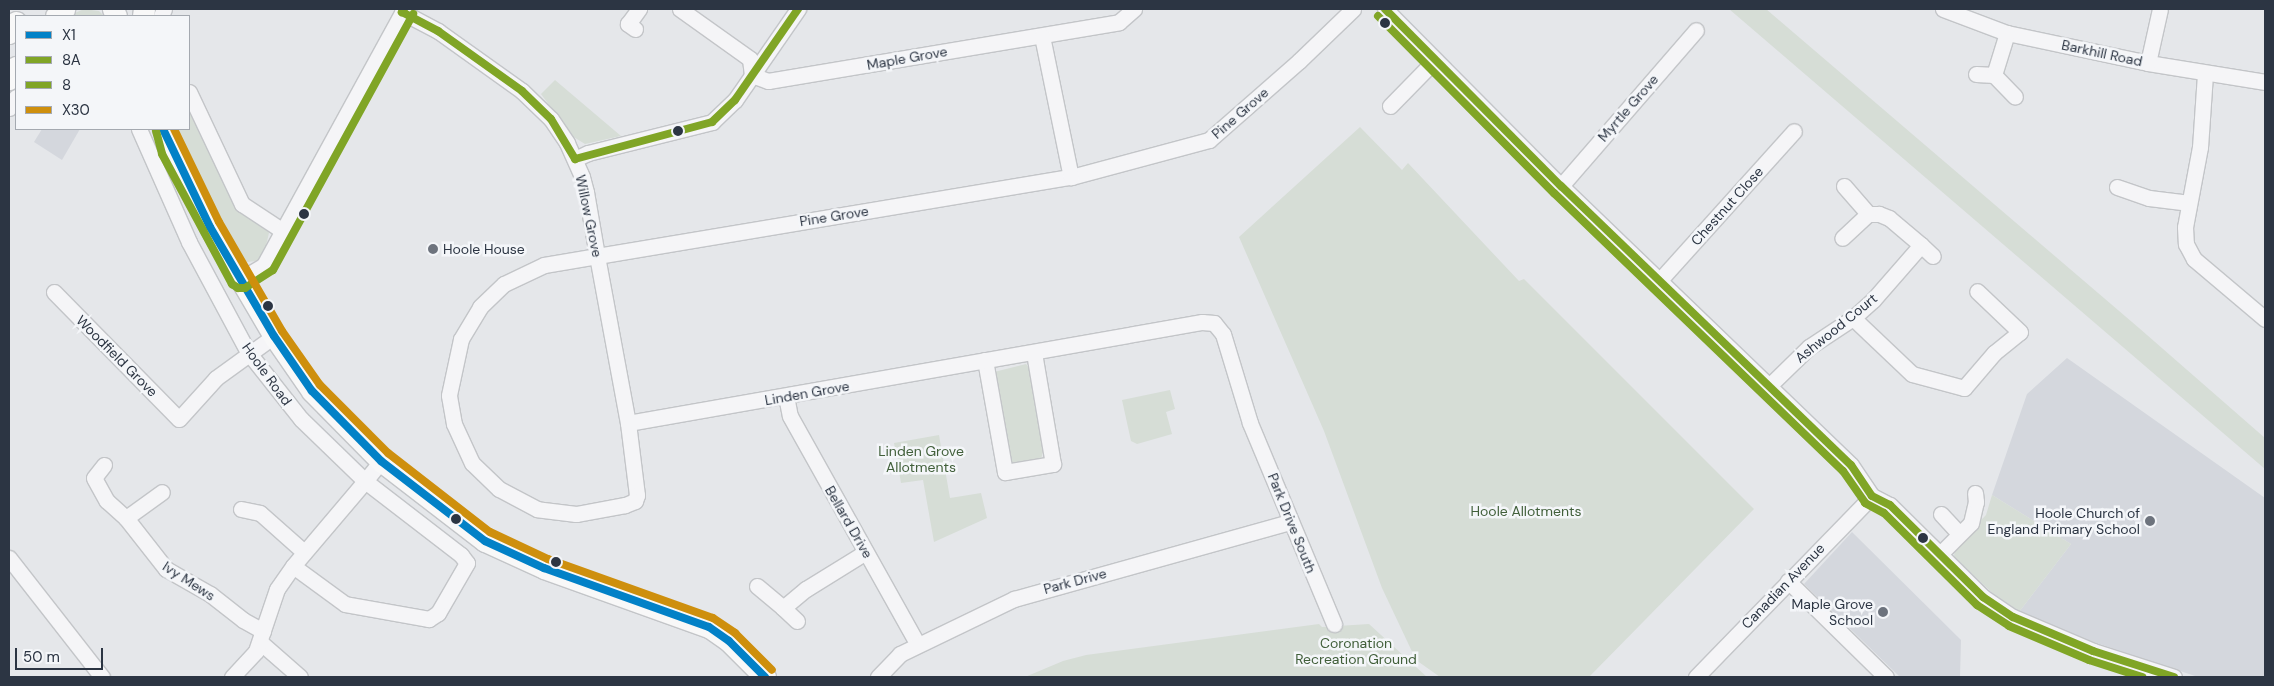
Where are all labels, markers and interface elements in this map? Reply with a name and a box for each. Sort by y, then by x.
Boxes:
legend [15,15,190,130]
unlabelled marker [1380,18,1390,28]
text: X1 [62,25,76,45]
street label: Barkhill Road [2060,36,2144,70]
street label: Maple Grove [865,43,949,73]
text: 8A [62,50,81,70]
street label: Myrtle Grove [1594,71,1662,145]
text: 8 [62,75,71,95]
street label: Pine Grove [1208,84,1272,142]
text: X30 [62,100,90,120]
unlabelled marker [673,126,683,136]
street label: Chestnut Close [1687,163,1767,249]
street label: Willow Grove [572,173,606,259]
street label: Pine Grove [798,202,870,230]
unlabelled marker [299,209,309,219]
place label: Hoole House [443,241,525,257]
marker: Hoole House [427,243,439,255]
street label: Ashwood Court [1791,290,1881,366]
unlabelled marker [263,301,273,311]
street label: Woodfield Grove [73,312,161,400]
street label: Hoole Road [239,339,295,409]
street label: Linden Grove [763,377,851,409]
park label: Linden Grove Allotments [878,443,964,476]
street label: Park Drive South [1264,471,1320,575]
street label: Bellard Drive [822,483,876,561]
park label: Hoole Allotments [1471,503,1581,519]
place label: Hoole Church of England Primary School [1988,505,2140,538]
unlabelled marker [451,514,461,524]
marker: Hoole Church of England Primary School [2144,515,2156,527]
unlabelled marker [1918,533,1928,543]
street label: Canadian Avenue [1738,540,1828,632]
unlabelled marker [551,557,561,567]
street label: Ivy Mews [160,558,218,604]
street label: Park Drive [1042,565,1108,597]
place label: Maple Grove School [1792,596,1873,628]
marker: Maple Grove School [1877,606,1889,618]
park label: Coronation Recreation Ground [1295,635,1417,668]
scale bar [18,638,105,670]
text: 50 m [23,647,60,667]

